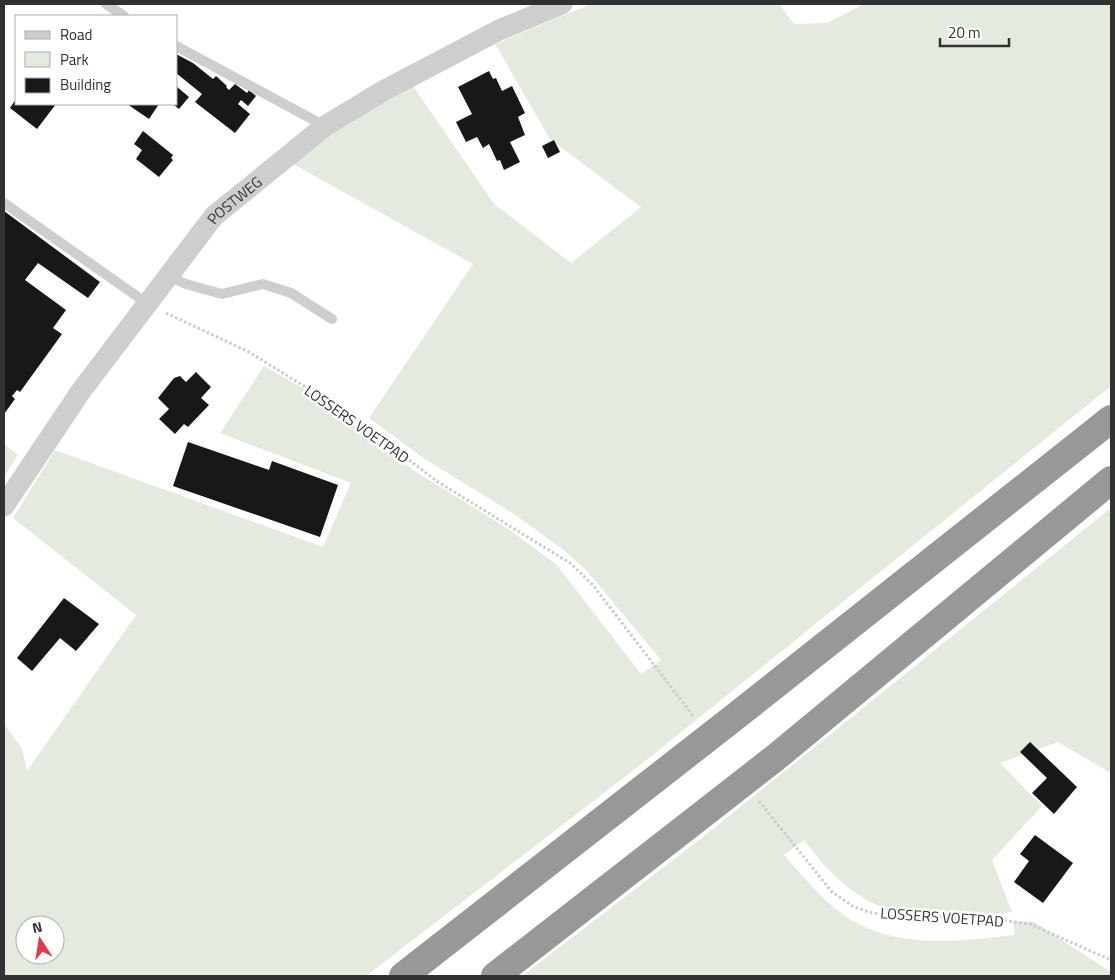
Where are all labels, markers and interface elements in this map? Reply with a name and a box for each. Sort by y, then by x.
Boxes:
legend [15,15,178,105]
scale bar [940,15,1009,47]
text: 20 m [948,21,981,44]
text: Road [60,23,92,46]
text: Park [60,48,89,71]
text: Building [60,73,111,96]
street label: POSTWEG [201,170,267,229]
street label: LOSSERS VOETPAD [300,379,414,469]
street label: LOSSERS VOETPAD [879,901,1005,933]
north arrow [15,915,65,965]
text: N [30,916,44,938]

